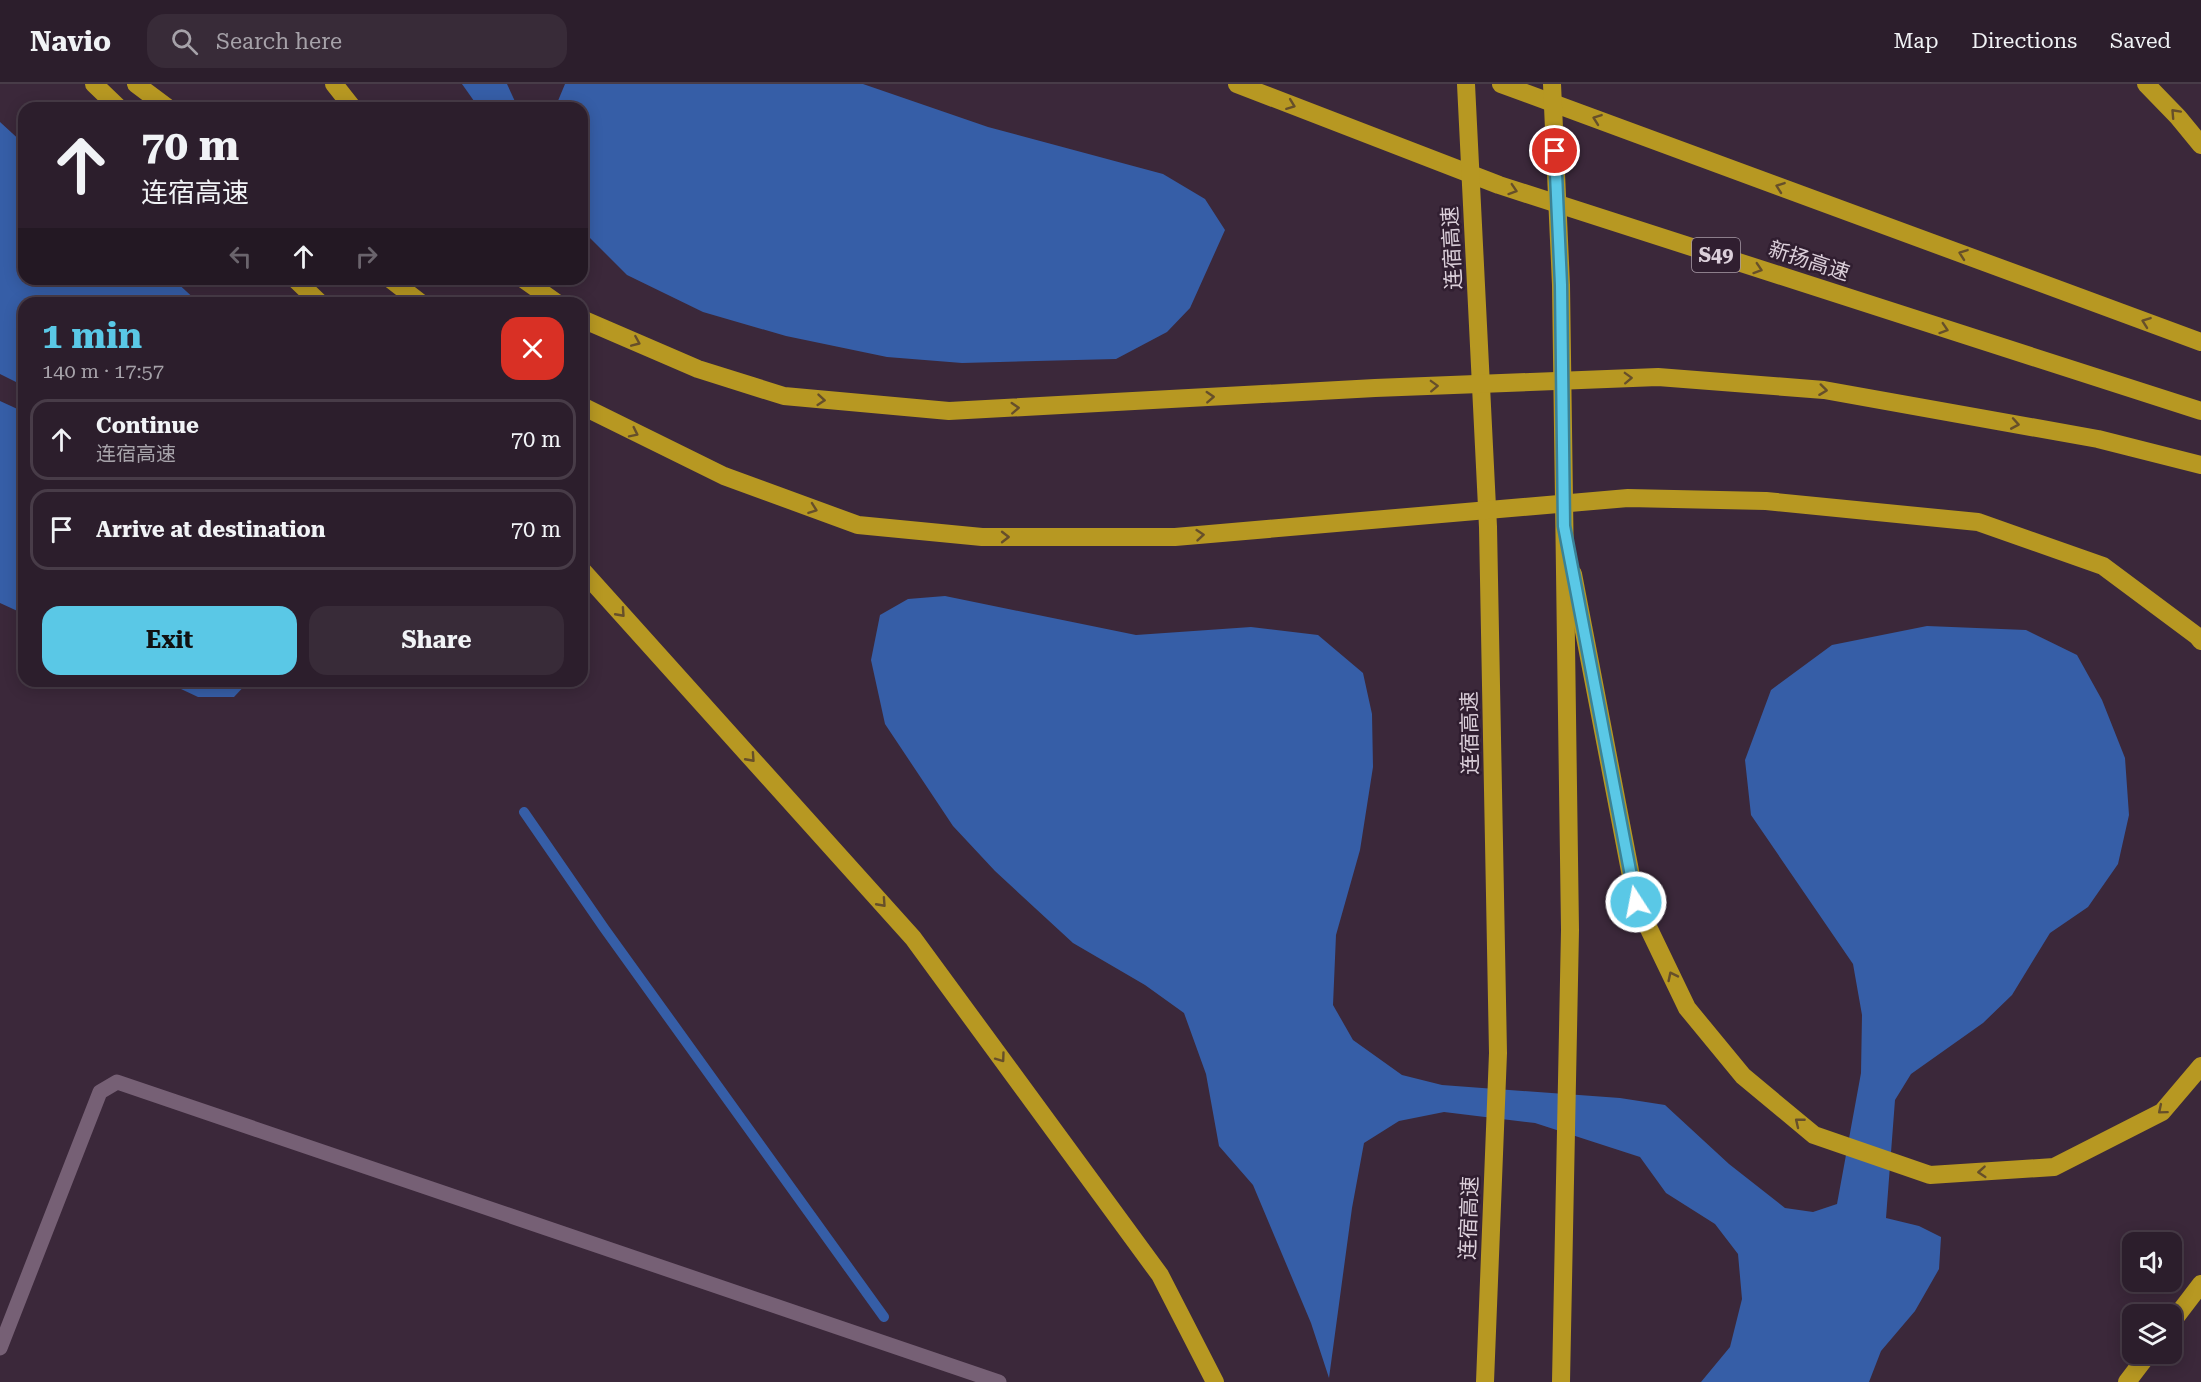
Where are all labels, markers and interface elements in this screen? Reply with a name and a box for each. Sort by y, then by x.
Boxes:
search box [147,14,567,68]
text: Navio [30,25,111,58]
icon: search [168,25,201,58]
text: Search here [216,29,342,54]
text: Map [1894,29,1938,53]
text: Directions [1971,29,2077,53]
text: Saved [2110,29,2171,53]
one-way arrow [1285,98,1296,110]
one-way arrow [2171,110,2182,120]
one-way arrow [1592,114,1603,127]
text: 70 m [141,121,239,170]
pin [1529,125,1580,176]
icon: ahead [42,126,120,204]
icon: arrive [1538,134,1571,167]
text: 连宿高速 [141,177,249,209]
one-way arrow [1775,181,1786,194]
one-way arrow [1507,182,1518,195]
street label: 连宿高速 [1438,205,1466,291]
street label: 新扬高速 [1765,237,1853,285]
road number: S49 [1692,238,1740,272]
icon: left [224,240,257,273]
icon: ahead [287,240,320,273]
icon: right [350,240,383,273]
one-way arrow [1958,249,1969,262]
one-way arrow [1752,262,1763,274]
text: 1 min [42,315,142,357]
one-way arrow [2141,316,2152,329]
button: close [501,317,564,380]
one-way arrow [1938,321,1949,334]
one-way arrow [629,335,640,347]
text: 140 m · 17:57 [42,359,164,383]
one-way arrow [1624,372,1633,384]
one-way arrow [1429,379,1438,392]
one-way arrow [1818,383,1827,396]
one-way arrow [1205,391,1214,404]
one-way arrow [816,393,825,406]
one-way arrow [1011,401,1020,414]
text: Continue [96,413,199,438]
one-way arrow [2009,417,2019,430]
icon: ahead [45,423,78,456]
one-way arrow [628,425,639,437]
text: 70 m [511,427,561,452]
text: 连宿高速 [96,442,176,466]
one-way arrow [807,501,818,514]
icon: arrive [45,513,78,546]
text: Arrive at destination [96,517,325,542]
text: 70 m [511,517,561,542]
one-way arrow [1195,528,1204,541]
one-way arrow [1000,531,1009,543]
button: Exit [42,606,297,675]
button: Share [309,606,564,675]
one-way arrow [614,606,625,617]
street label: 连宿高速 [1457,691,1483,775]
one-way arrow [744,752,755,762]
position arrow [1604,870,1668,934]
one-way arrow [875,897,886,907]
one-way arrow [1668,972,1679,983]
one-way arrow [994,1051,1005,1062]
one-way arrow [2158,1102,2169,1113]
one-way arrow [1795,1118,1806,1129]
one-way arrow [1977,1165,1986,1178]
street label: 连宿高速 [1456,1176,1482,1260]
map controls [2122,1232,2182,1364]
button: sound [2122,1232,2182,1292]
button: layers [2122,1304,2182,1364]

